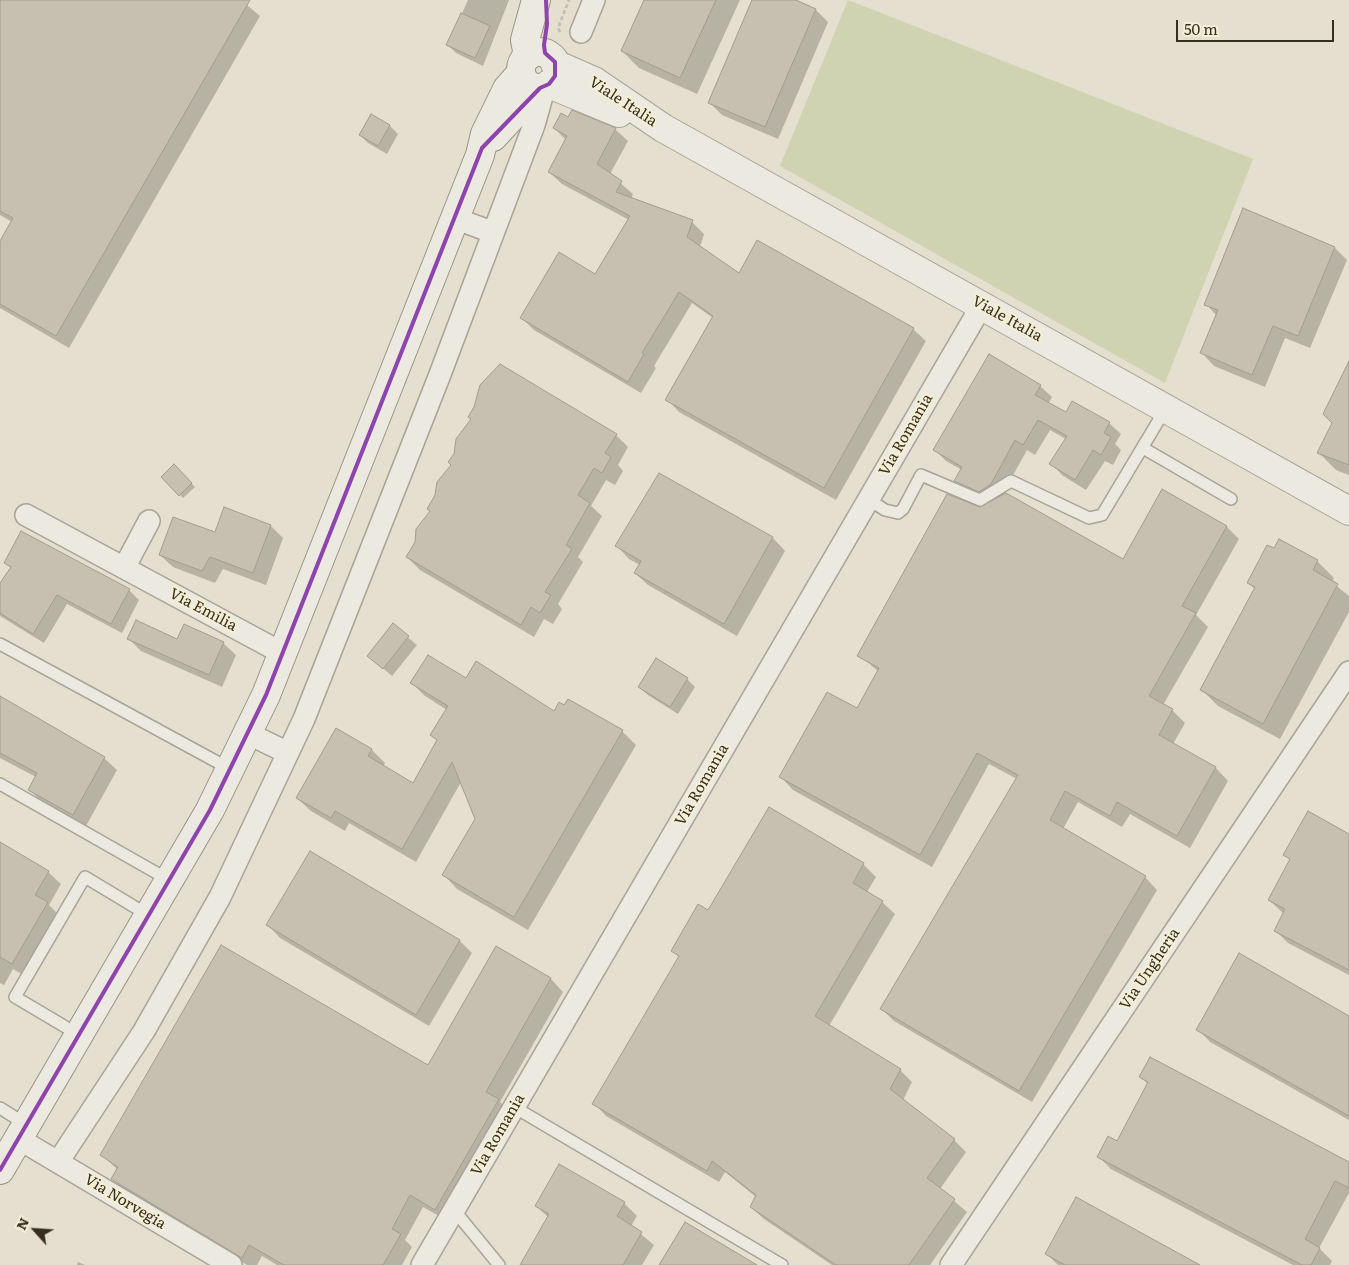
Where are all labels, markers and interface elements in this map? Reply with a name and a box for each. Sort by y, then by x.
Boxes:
scale bar [1179,10,1336,42]
text: 50 m [1184,17,1218,40]
street label: Viale Italia [586,73,660,131]
street label: Viale Italia [969,292,1045,346]
street label: Via Romania [875,391,937,479]
street label: Via Emilia [166,585,240,635]
street label: Via Romania [671,741,733,829]
street label: Via Ungheria [1116,925,1184,1013]
street label: Via Romania [467,1091,529,1179]
street label: Via Norvegia [81,1171,169,1233]
north arrow [10,1205,60,1255]
text: N [10,1214,33,1233]

